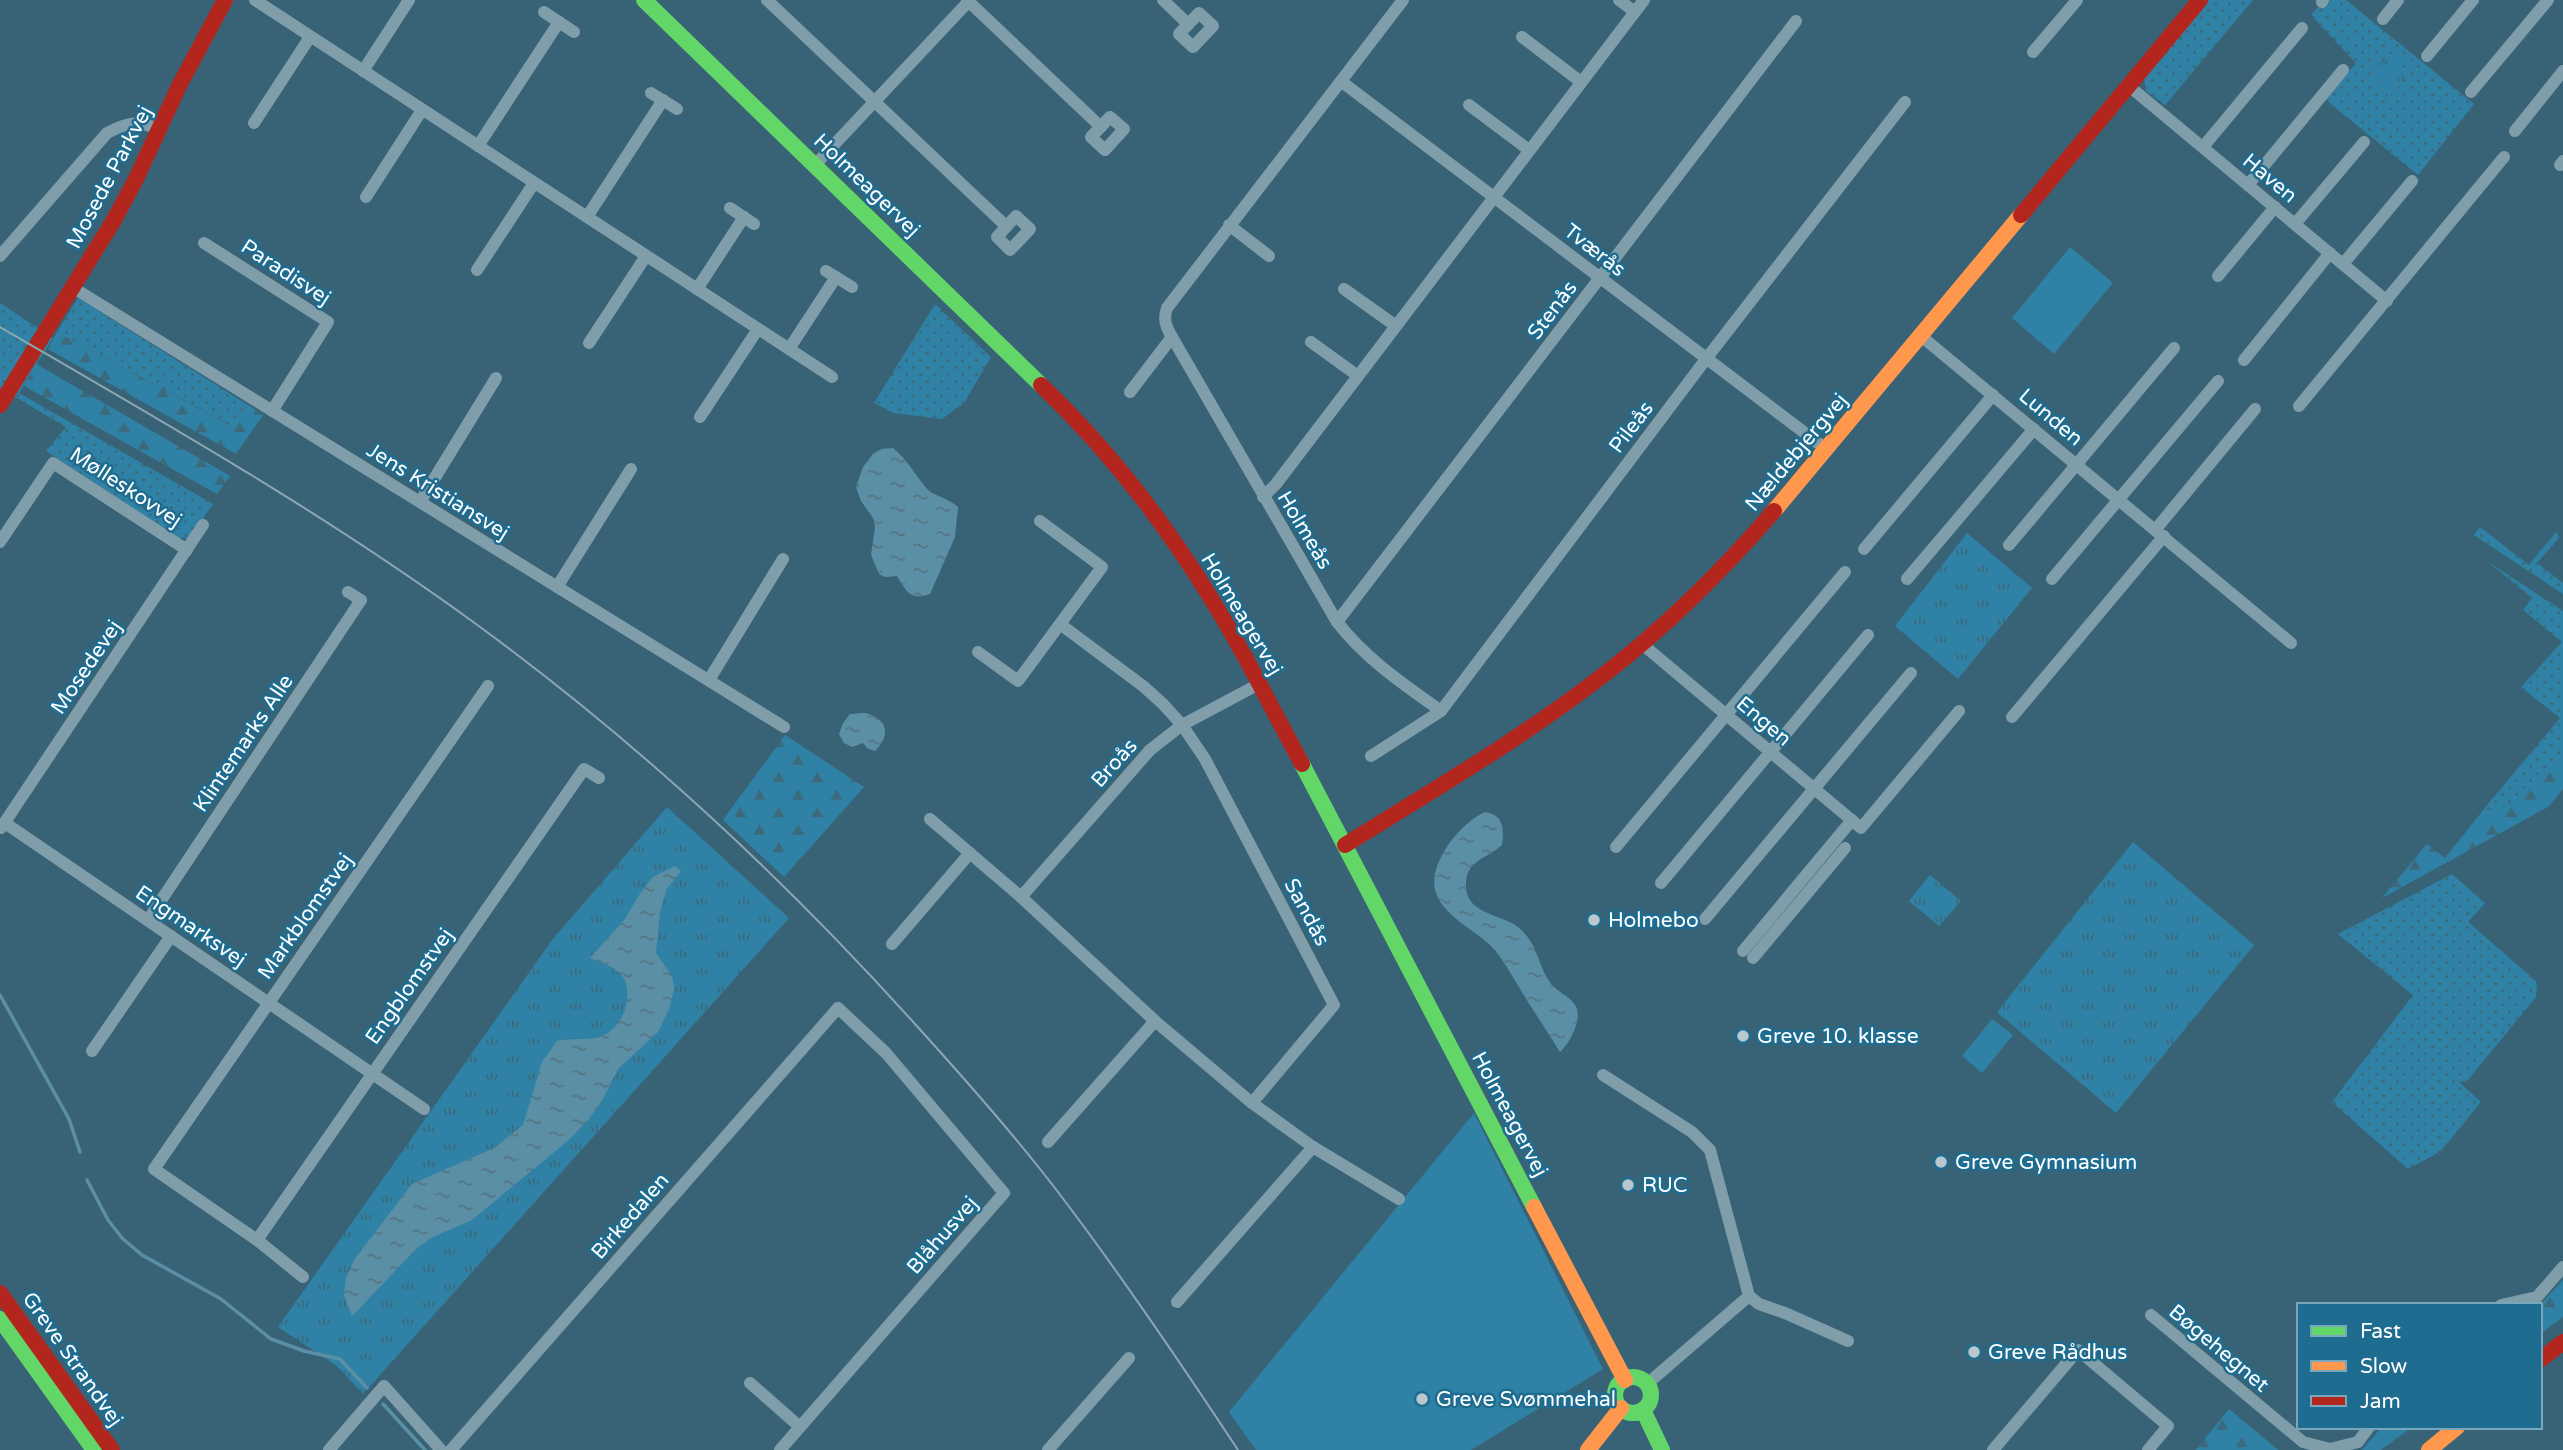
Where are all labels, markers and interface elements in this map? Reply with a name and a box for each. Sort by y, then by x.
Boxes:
street label: Mosede Parkvej [61,101,158,253]
street label: Holmeagervej [808,128,925,242]
street label: Haven [2237,149,2302,208]
street label: Tværås [1559,219,1631,282]
street label: Paradisvej [236,234,335,311]
street label: Stenås [1522,276,1583,345]
street label: Lunden [2014,384,2088,451]
street label: Nældebjergvej [1740,388,1853,516]
street label: Pileås [1604,397,1659,458]
street label: Jens Kristiansvej [362,438,514,545]
street label: Mølleskovvej [65,442,186,533]
street label: Holmeås [1272,487,1338,574]
street label: Holmeagervej [1195,549,1288,680]
street label: Mosedevej [46,616,127,719]
street label: Klintemarks Alle [188,670,299,817]
street label: Engen [1731,691,1796,752]
street label: Broås [1086,734,1143,793]
street label: Markblomstvej [253,848,358,984]
street label: Sandås [1278,874,1335,950]
street label: Engmarksvej [131,880,251,973]
place label: Holmebo [1608,908,1699,933]
marker: Holmebo [1586,912,1602,928]
street label: Engblomstvej [360,923,459,1049]
place label: Greve 10. klasse [1757,1024,1919,1049]
marker: Greve 10. klasse [1735,1028,1751,1044]
street label: Holmeagervej [1466,1047,1553,1181]
place label: Greve Gymnasium [1955,1150,2137,1175]
marker: Greve Gymnasium [1933,1154,1949,1170]
street label: Birkedalen [586,1168,675,1264]
place label: RUC [1642,1173,1687,1198]
marker: RUC [1620,1177,1636,1193]
street label: Blåhusvej [902,1191,983,1279]
street label: Greve Strandvej [17,1287,128,1431]
street label: Bøgehegnet [2164,1299,2274,1397]
legend [2297,1303,2542,1429]
text: Fast [2360,1319,2401,1344]
place label: Greve Rådhus [1988,1340,2127,1365]
marker: Greve Rådhus [1966,1344,1982,1360]
text: Slow [2360,1354,2408,1379]
place label: Greve Svømmehal [1436,1387,1616,1412]
text: Jam [2360,1389,2401,1414]
marker: Greve Svømmehal [1414,1391,1430,1407]

